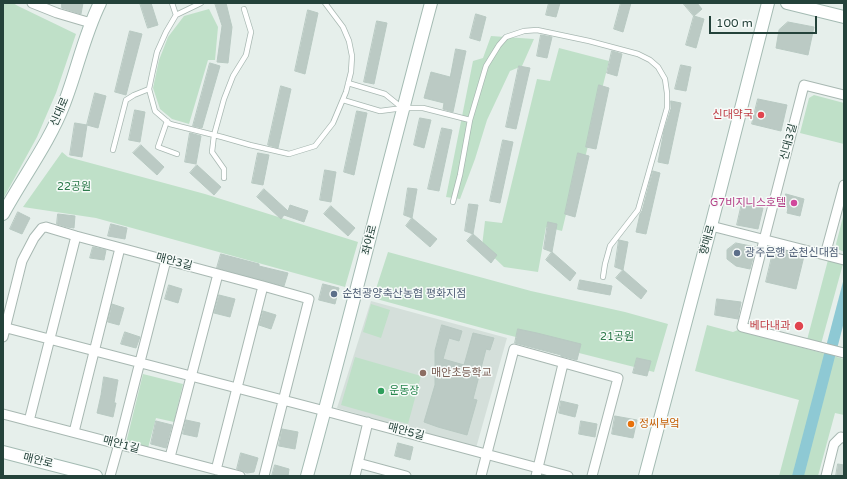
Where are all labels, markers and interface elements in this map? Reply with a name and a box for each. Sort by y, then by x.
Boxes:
scale bar [711,8,819,34]
text: 100 m [716,16,753,30]
street label: 신대로 [48,95,72,129]
place label: 신대약국 [713,108,753,122]
marker: 신대약국 [756,110,766,120]
street label: 신대3길 [778,122,800,162]
park label: 22공원 [57,180,91,194]
place label: G7비지니스호텔 [710,196,786,210]
marker: G7비지니스호텔 [789,198,799,208]
street label: 좌야로 [360,224,380,256]
street label: 향매로 [698,224,718,256]
place label: 광주은행 순천신대점 [745,246,839,260]
marker: 광주은행 순천신대점 [732,248,742,258]
street label: 매안3길 [154,251,194,273]
place label: 순천광양축산농협 평화지점 [342,287,466,301]
marker: 순천광양축산농협 평화지점 [329,289,339,299]
place label: 베다내과 [750,319,790,333]
marker: 베다내과 [793,320,805,332]
park label: 21공원 [600,330,634,344]
place label: 매안초등학교 [431,366,492,380]
marker: 매안초등학교 [418,368,428,378]
place label: 운동장 [389,384,419,398]
marker: 운동장 [376,386,386,396]
place label: 정씨부엌 [639,417,679,431]
marker: 정씨부엌 [626,419,636,429]
street label: 매안5길 [386,421,426,443]
street label: 매안1길 [101,434,141,456]
street label: 매안로 [22,451,54,471]

